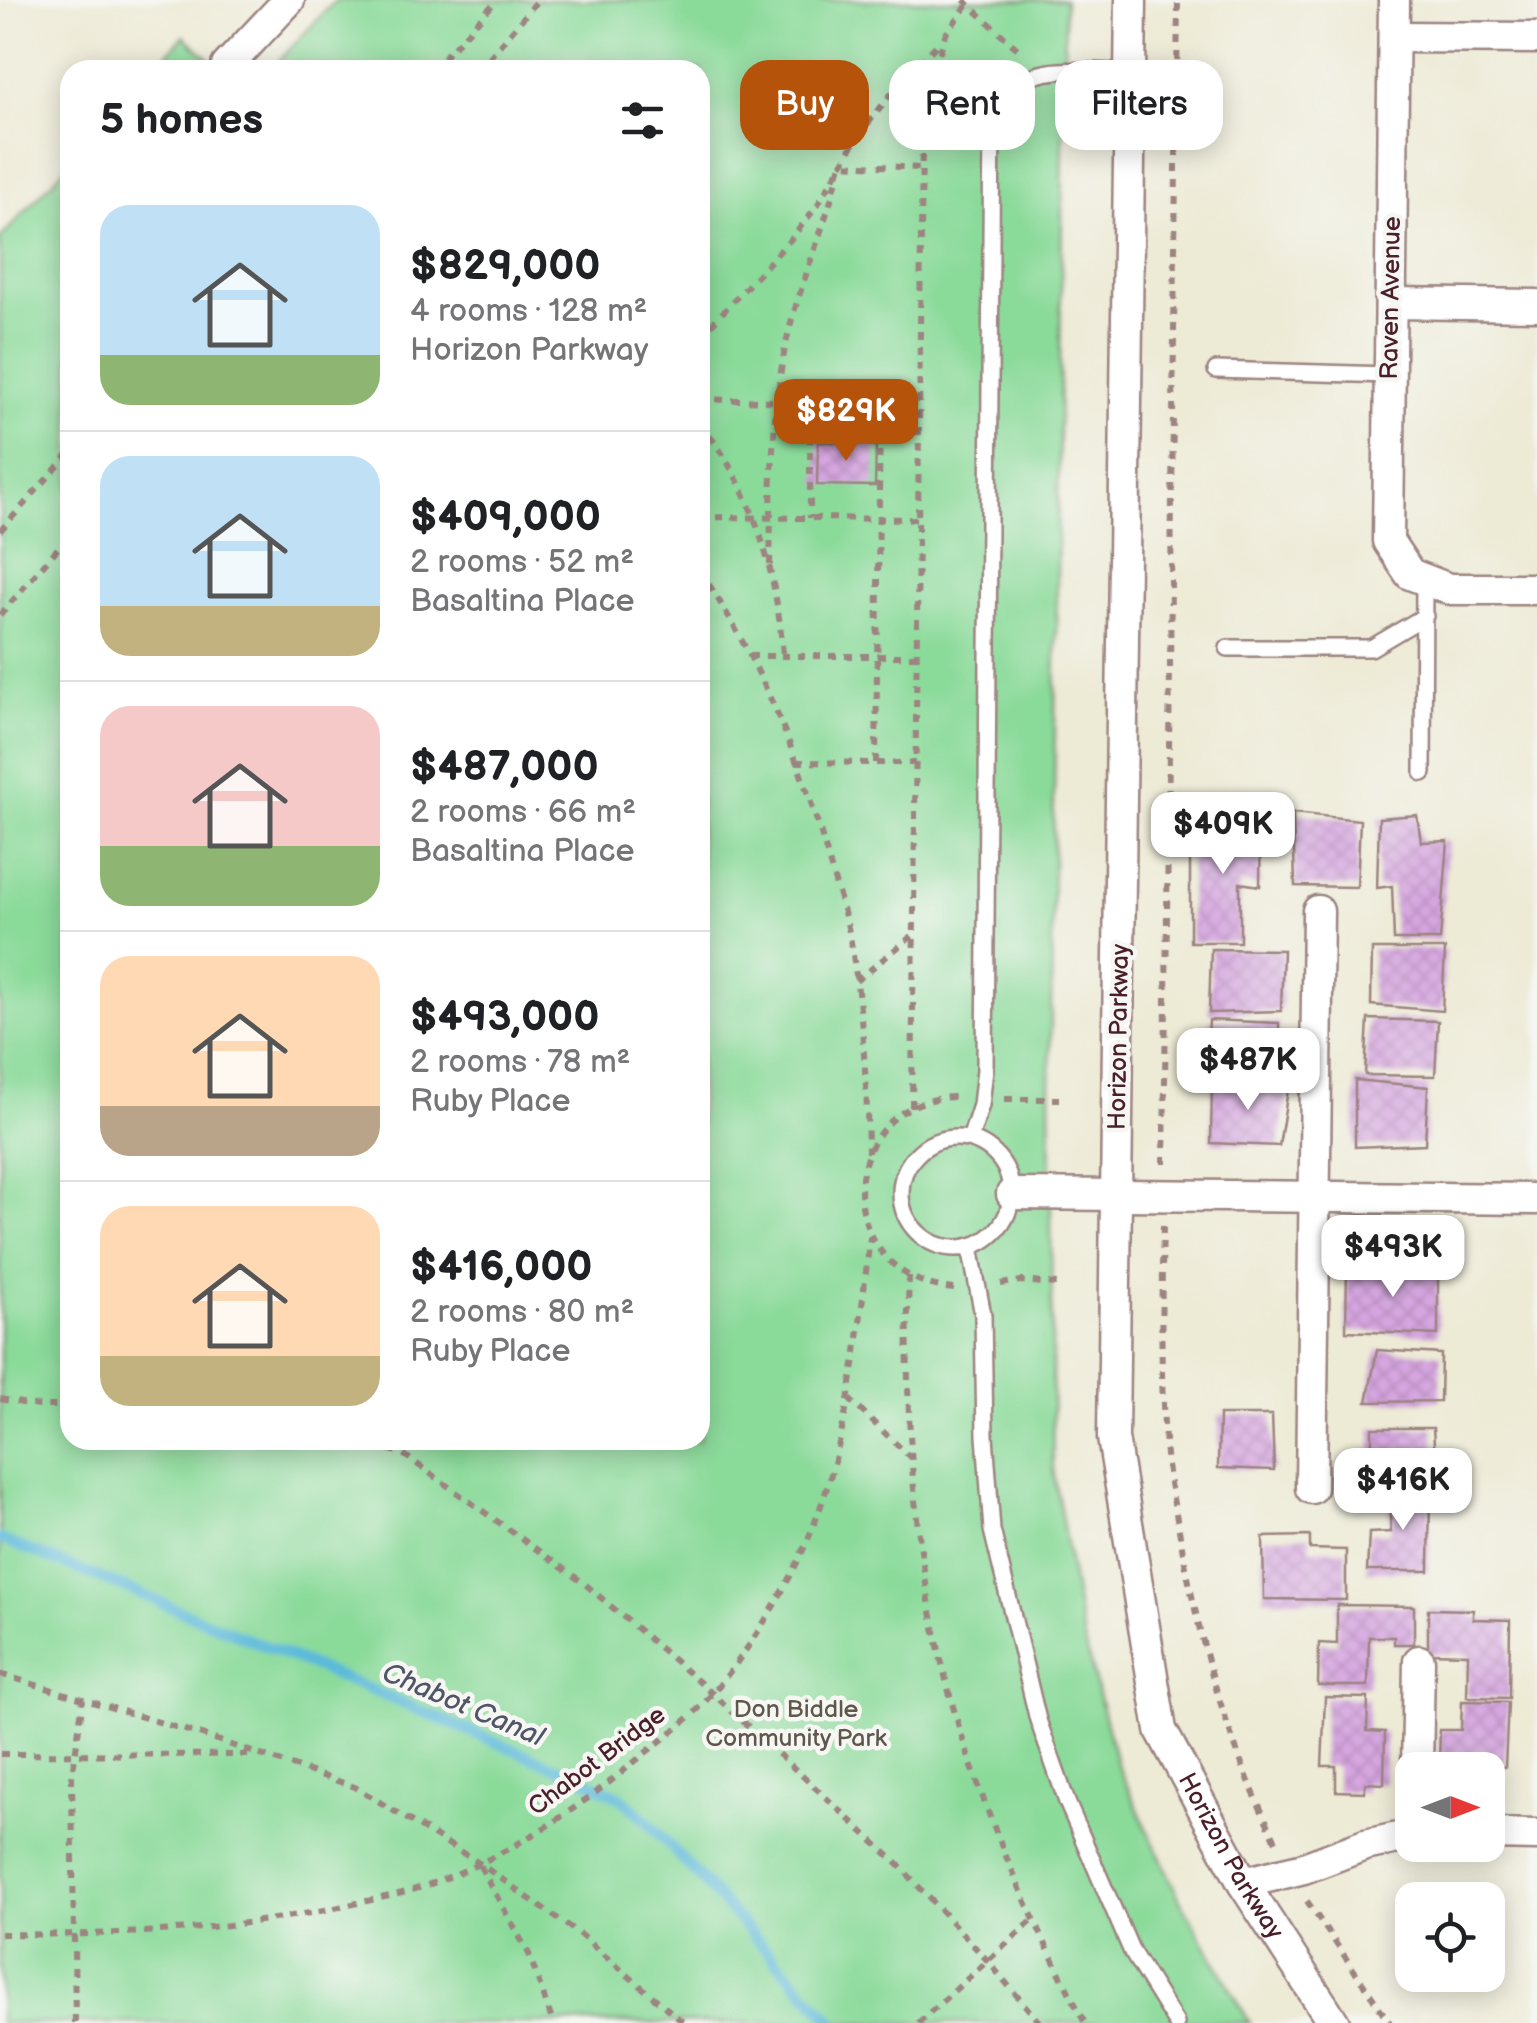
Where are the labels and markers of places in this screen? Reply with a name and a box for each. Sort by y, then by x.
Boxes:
pin: $829K [776,379,916,464]
pin: $409K [1153,792,1293,877]
pin: $487K [1178,1028,1318,1113]
pin: $493K [1323,1215,1463,1300]
pin: $416K [1333,1448,1473,1533]

